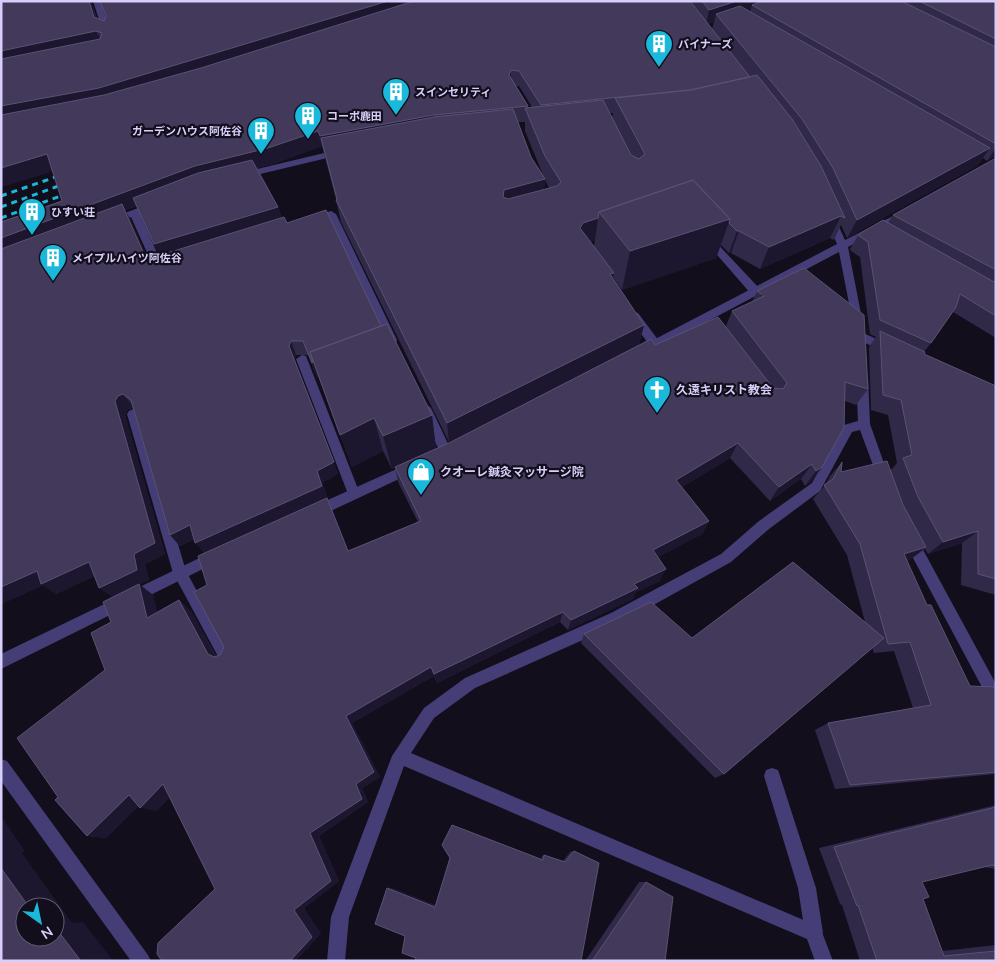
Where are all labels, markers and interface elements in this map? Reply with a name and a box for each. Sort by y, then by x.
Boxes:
building icon: バイナーズ [644,29,674,68]
place label: バイナーズ [678,37,732,51]
building icon: スインセリティ [381,77,411,116]
place label: スインセリティ [415,85,491,99]
building icon: コーポ鹿田 [293,101,323,140]
place label: コーポ鹿田 [327,109,382,123]
building icon: ガーデンハウス阿佐谷 [246,116,276,155]
place label: ガーデンハウス阿佐谷 [132,124,242,138]
building icon: ひすい荘 [17,197,47,236]
place label: ひすい荘 [51,205,95,219]
building icon: メイプルハイツ阿佐谷 [38,243,68,282]
place label: メイプルハイツ阿佐谷 [72,251,182,265]
church icon: 久遠キリスト教会 [642,375,672,414]
place label: 久遠キリスト教会 [676,382,772,397]
shop icon: クオーレ鍼灸マッサージ院 [406,457,436,496]
place label: クオーレ鍼灸マッサージ院 [440,464,584,479]
north arrow [15,897,65,947]
text: N [38,922,56,943]

